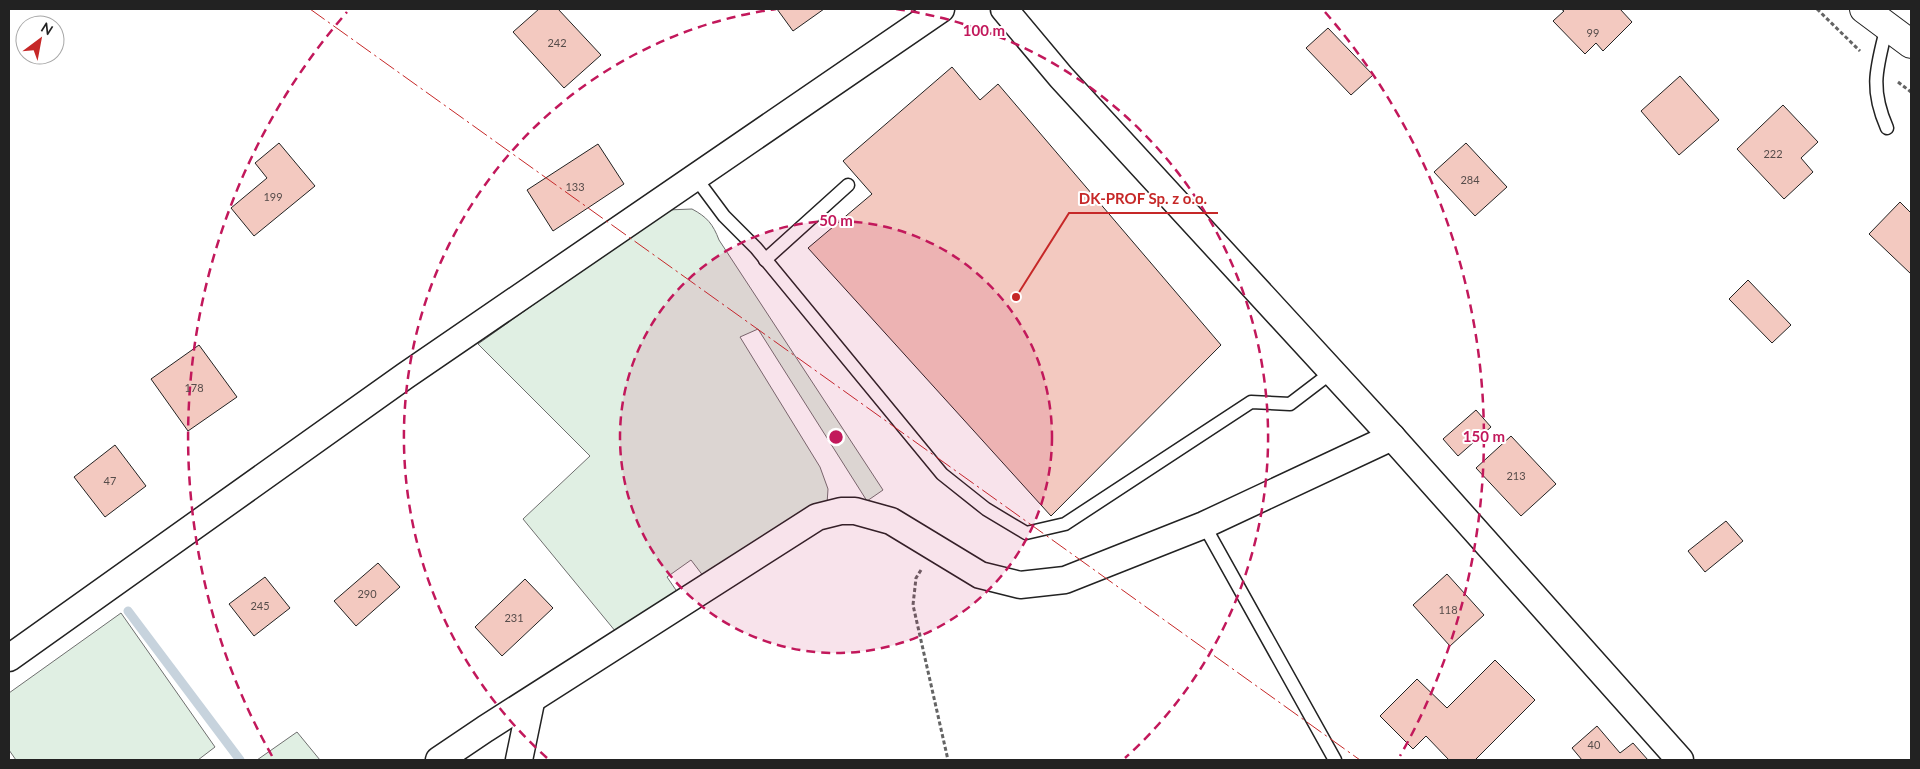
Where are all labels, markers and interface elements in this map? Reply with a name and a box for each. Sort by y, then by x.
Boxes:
north arrow [15,15,65,65]
text: N [38,18,56,39]
text: 100 m [963,21,1005,39]
house number: 99 [1587,26,1599,39]
house number: 242 [547,36,567,49]
house number: 222 [1763,147,1783,160]
house number: 284 [1460,173,1480,186]
house number: 133 [565,180,585,193]
callout: DK-PROF Sp. z o.o. [1069,183,1218,213]
text: DK-PROF Sp. z o.o. [1079,189,1207,207]
house number: 199 [263,190,283,203]
text: 50 m [819,211,853,229]
house number: 178 [184,381,204,394]
text: 150 m [1463,427,1505,445]
centre of rings [827,428,845,446]
house number: 213 [1506,469,1526,482]
house number: 47 [104,474,116,487]
house number: 290 [357,587,377,600]
house number: 245 [250,599,270,612]
house number: 118 [1438,603,1458,616]
house number: 231 [504,611,524,624]
house number: 40 [1588,738,1601,751]

